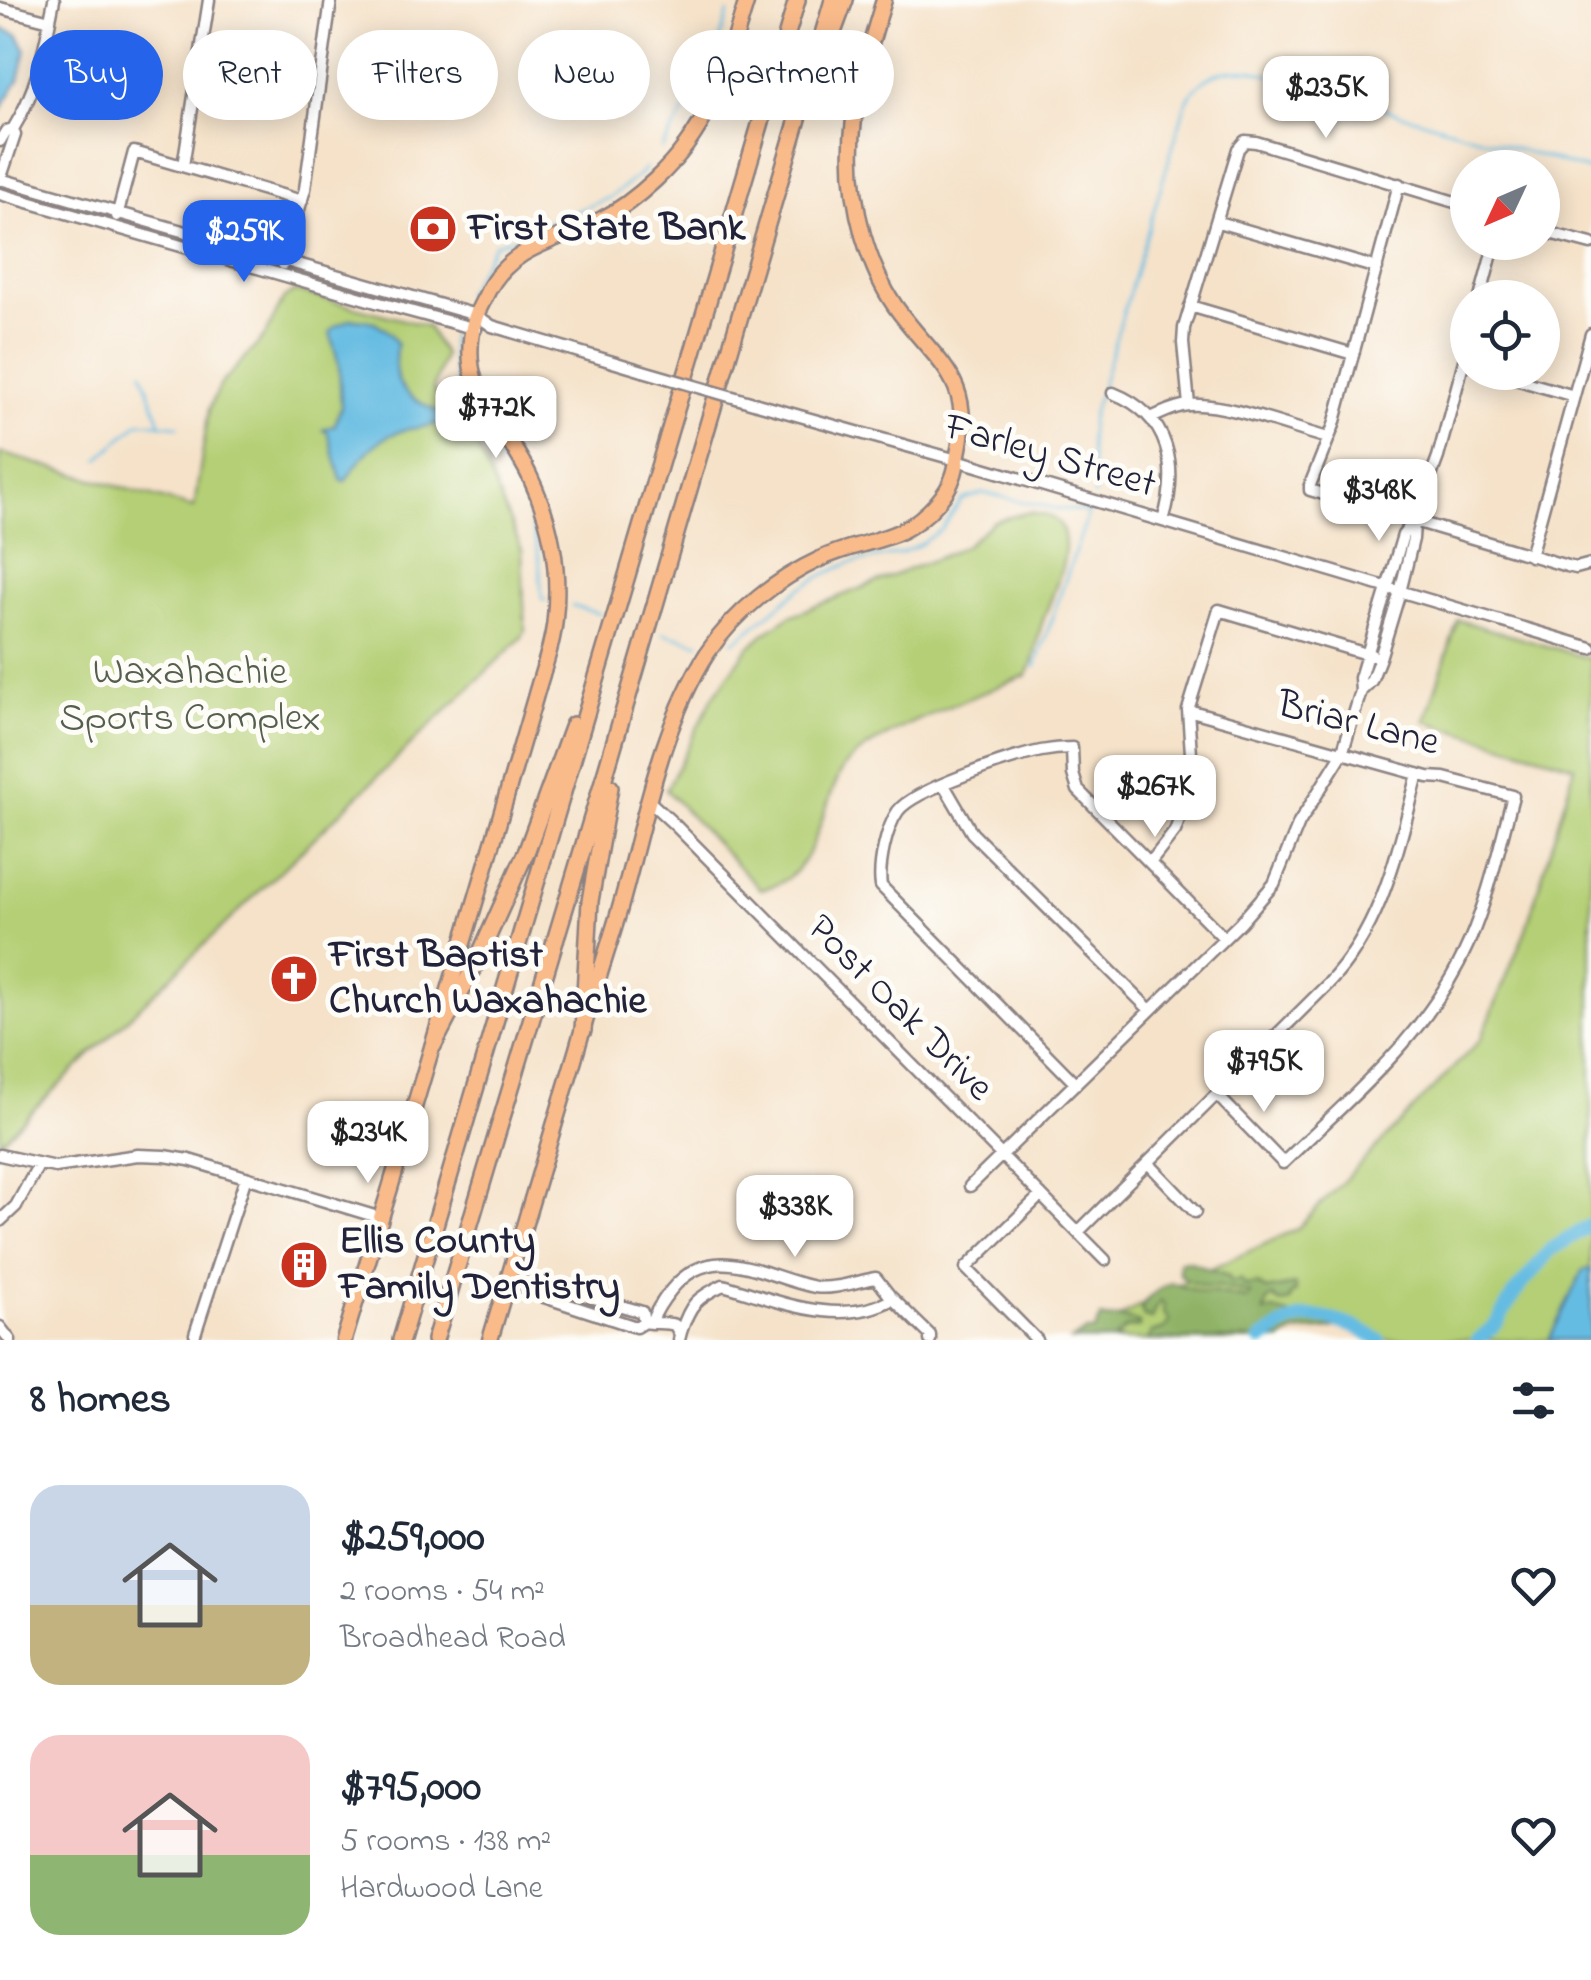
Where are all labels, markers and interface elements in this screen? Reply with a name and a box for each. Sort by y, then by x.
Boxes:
chip: Buy [30,30,163,120]
chip: Rent [183,30,317,120]
chip: Filters [337,30,498,120]
chip: New [518,30,650,120]
chip: Apartment [670,30,894,120]
pin: $235K [1256,56,1396,141]
text: $235K [1285,65,1367,112]
north arrow [1450,150,1560,260]
map controls [1450,150,1560,390]
pin: $259K [174,200,314,285]
place label: First State Bank [466,200,747,259]
bank icon: First State Bank [407,203,459,255]
text: $259K [205,209,283,256]
button: locate [1450,280,1560,390]
pin: $772K [426,376,566,461]
text: $772K [457,385,535,432]
street label: Farley Street [936,398,1163,515]
pin: $348K [1309,459,1449,544]
text: $348K [1342,468,1416,515]
park label: Waxahachie Sports Complex [59,644,321,749]
street label: Briar Lane [1270,676,1445,774]
pin: $267K [1085,755,1225,840]
text: $267K [1116,764,1194,811]
street label: Post Oak Drive [792,902,1006,1116]
place label: First Baptist Church Waxahachie [327,927,648,1032]
church icon: First Baptist Church Waxahachie [268,953,320,1005]
pin: $795K [1194,1030,1334,1115]
text: $795K [1226,1039,1302,1086]
pin: $234K [298,1101,438,1186]
text: $234K [329,1110,407,1157]
pin: $338K [725,1175,865,1260]
text: $338K [758,1184,832,1231]
place label: Ellis County Family Dentistry [337,1213,620,1318]
building icon: Ellis County Family Dentistry [278,1239,330,1291]
text: 8 homes [30,1370,171,1431]
icon: filters [1506,1373,1561,1428]
text: $259,000 [340,1508,485,1569]
icon: home [110,1525,230,1645]
icon: heart [1506,1558,1561,1613]
text: 2 rooms · 54 m² [340,1569,545,1616]
text: Broadhead Road [340,1616,566,1663]
text: $795,000 [340,1758,481,1819]
icon: home [110,1775,230,1895]
icon: heart [1506,1808,1561,1863]
text: 5 rooms · 138 m² [340,1819,551,1866]
text: Hardwood Lane [340,1866,543,1913]

